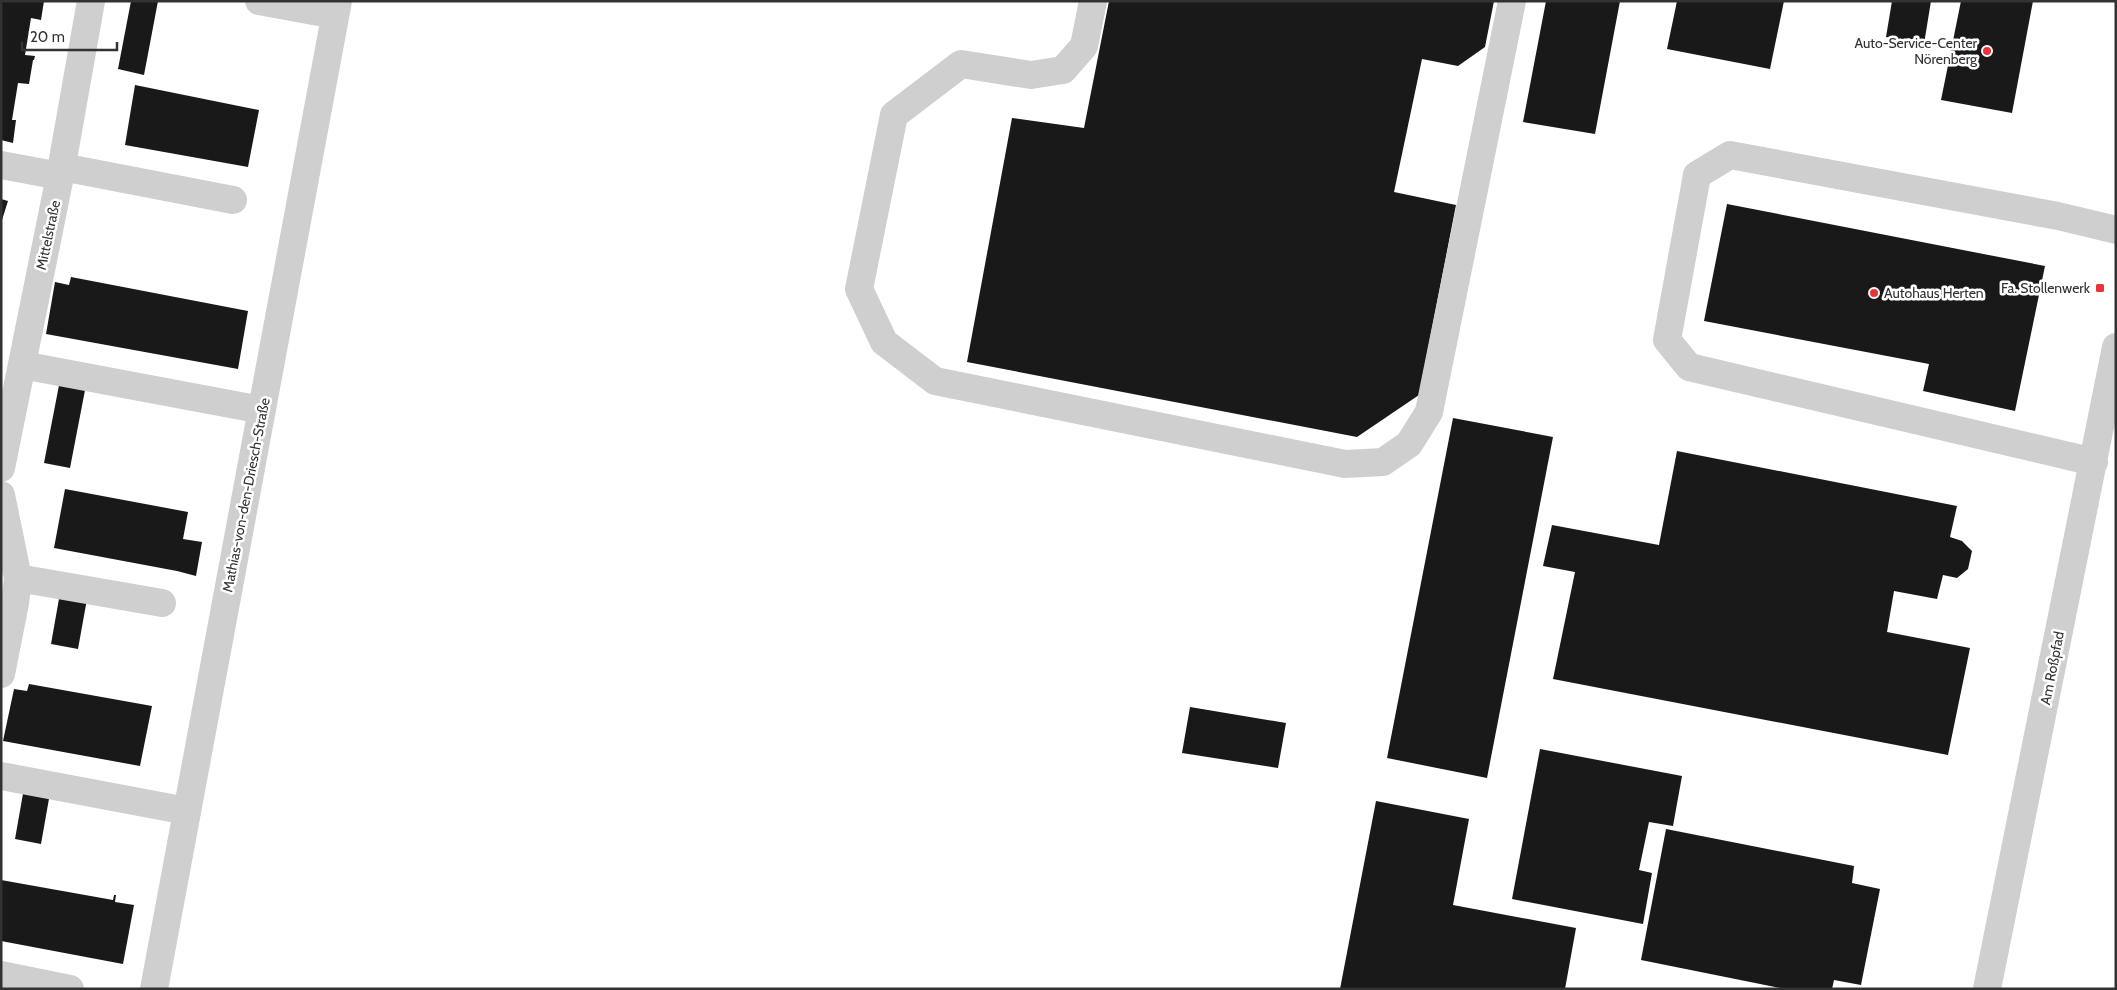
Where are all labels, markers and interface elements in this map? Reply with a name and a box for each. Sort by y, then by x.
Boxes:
scale bar [22,20,118,52]
text: 20 m [30,28,65,46]
place label: Auto-Service-Center Nörenberg [1855,34,1978,68]
marker: Auto-Service-Center Nörenberg [1981,45,1993,57]
street label: Mittelstraße [32,199,64,271]
place label: Fa. Stollenwerk [2001,279,2091,297]
marker: Fa. Stollenwerk [2094,282,2106,294]
place label: Autohaus Herten [1884,284,1984,302]
marker: Autohaus Herten [1868,287,1880,299]
street label: Mathias-von-den-Driesch-Straße [218,396,274,594]
street label: Am Roßpfad [2036,630,2068,706]

